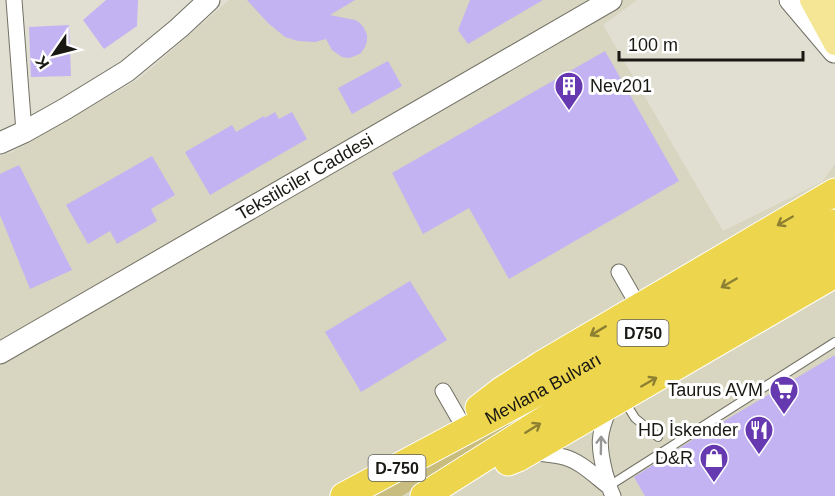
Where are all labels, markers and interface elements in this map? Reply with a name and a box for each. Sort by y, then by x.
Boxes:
north arrow [24,24,84,84]
scale bar [619,24,804,62]
text: 100 m [628,35,678,55]
text: K [32,52,52,72]
building icon: Nev201 [553,70,585,112]
place label: Nev201 [590,76,652,96]
street label: Tekstilciler Caddesi [233,130,377,224]
one-way arrow [776,216,794,227]
one-way arrow [721,278,738,290]
road number: D750 [618,320,668,346]
one-way arrow [590,325,607,337]
street label: Mevlana Bulvarı [482,349,604,429]
supermarket icon: Taurus AVM [768,374,800,416]
one-way arrow [640,376,657,388]
place label: Taurus AVM [667,380,763,400]
restaurant icon: HD İskender [743,414,775,456]
place label: HD İskender [638,420,738,440]
one-way arrow [524,421,541,433]
one-way arrow [595,436,607,455]
shop icon: D&R [698,442,730,484]
place label: D&R [655,448,693,468]
road number: D-750 [368,455,426,481]

